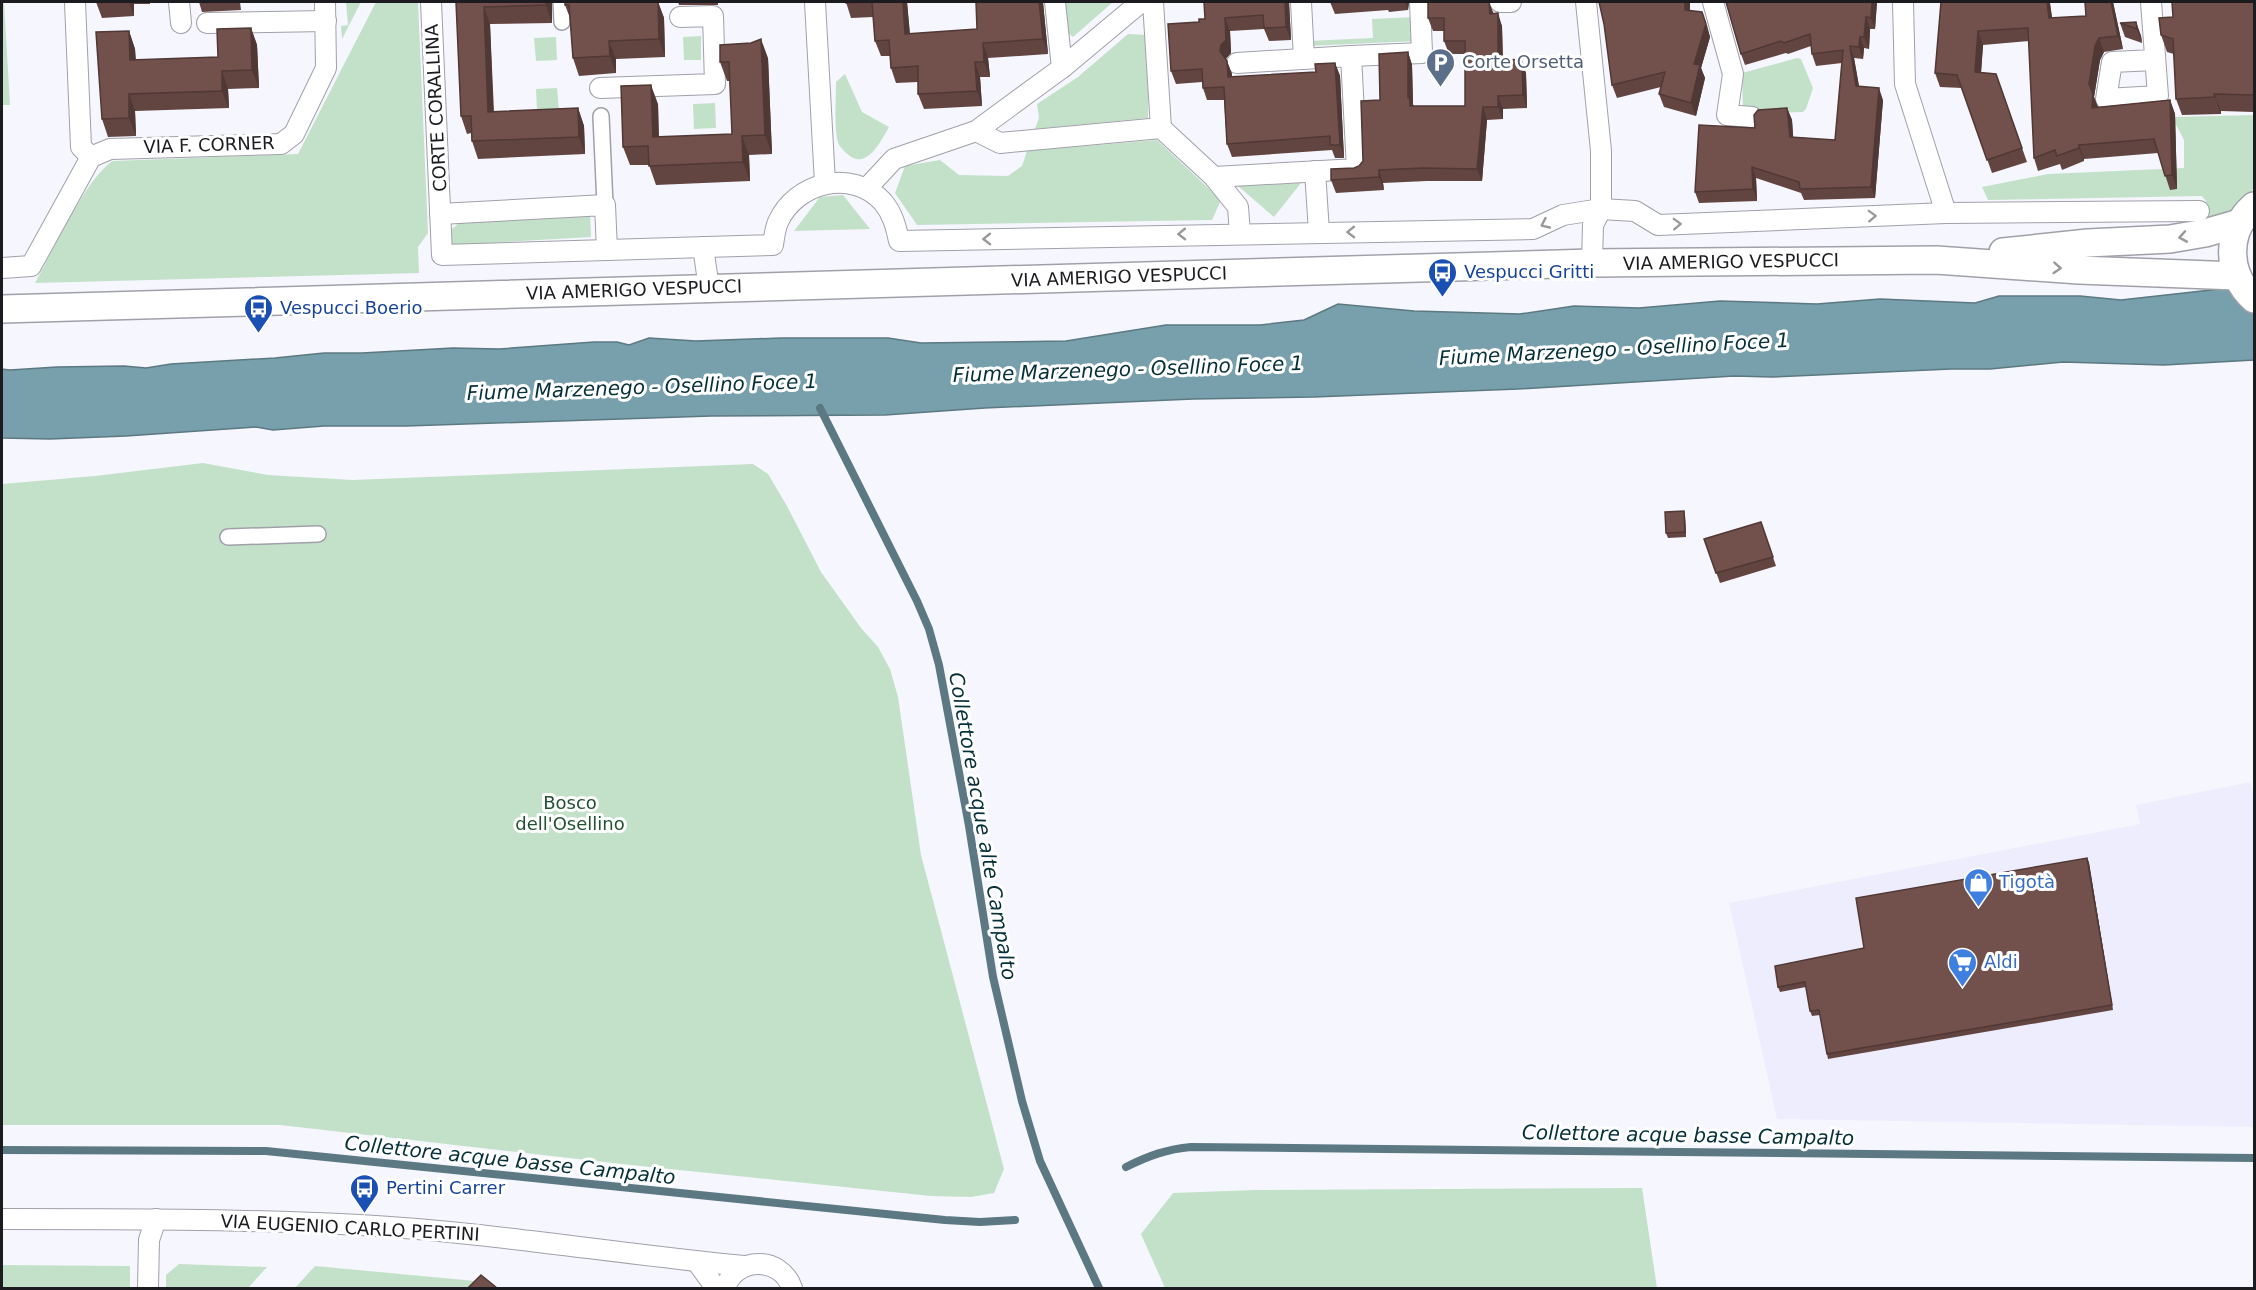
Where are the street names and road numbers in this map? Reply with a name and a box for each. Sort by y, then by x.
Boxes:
street label: CORTE CORALLINA [421,23,450,192]
street label: VIA F. CORNER [143,132,275,157]
street label: VIA AMERIGO VESPUCCI [1623,249,1839,274]
street label: VIA AMERIGO VESPUCCI [1011,262,1227,291]
street label: VIA AMERIGO VESPUCCI [526,275,742,304]
street label: VIA EUGENIO CARLO PERTINI [220,1210,480,1245]

